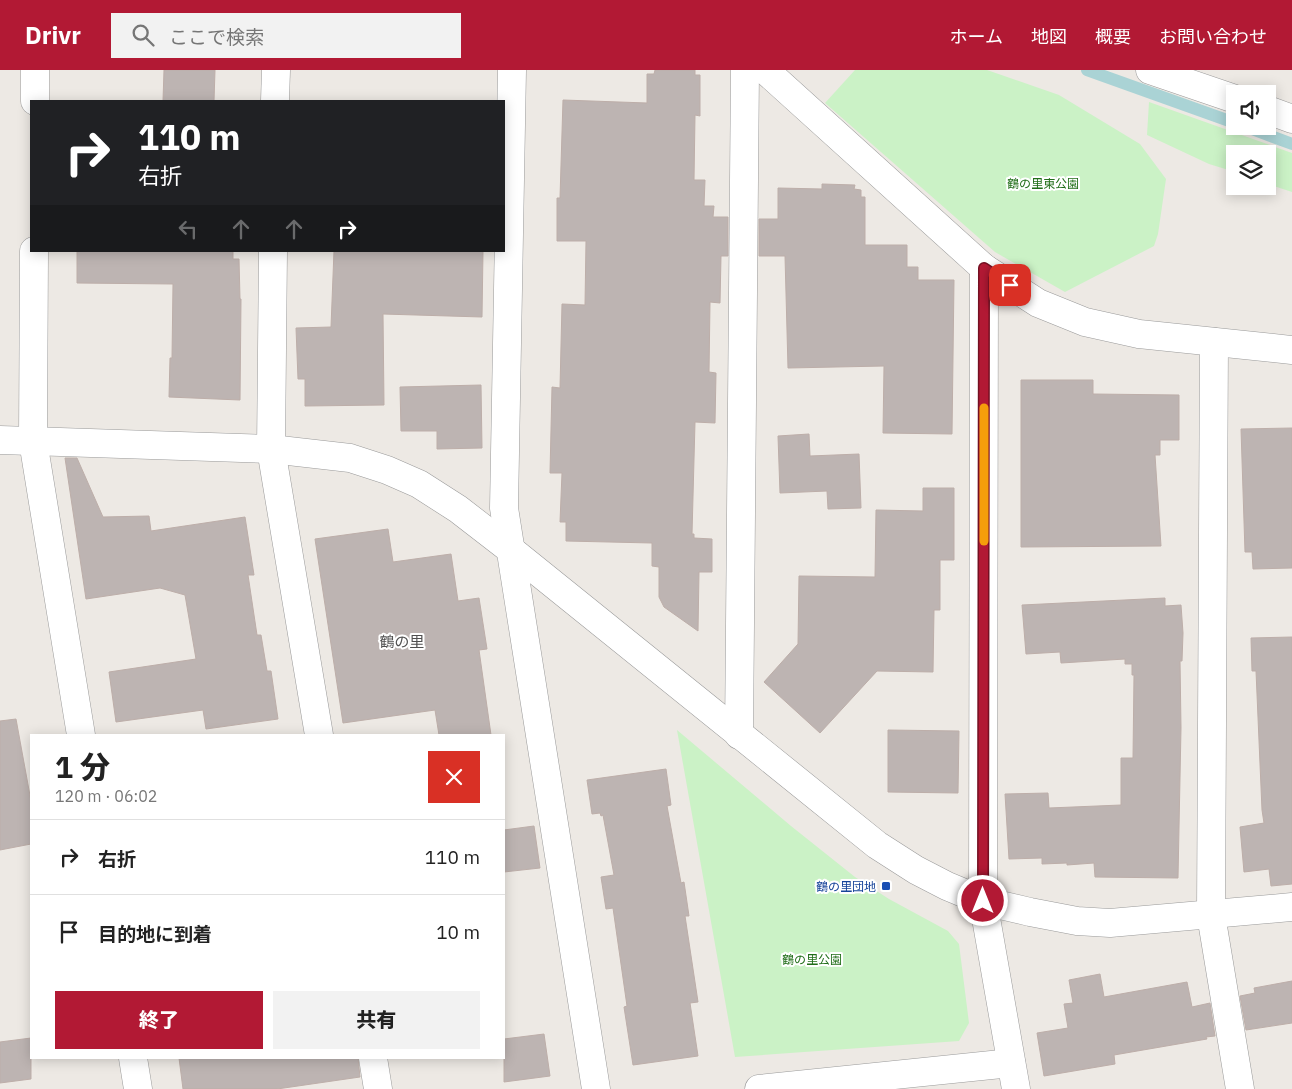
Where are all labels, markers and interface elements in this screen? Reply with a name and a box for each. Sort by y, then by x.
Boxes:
search box [111,13,461,58]
text: Drivr [25,19,81,51]
icon: search [129,21,157,49]
text: ここで検索 [169,25,264,49]
text: ホーム [950,25,1003,48]
text: 地図 [1031,25,1067,48]
text: 概要 [1095,25,1131,48]
text: お問い合わせ [1159,25,1267,48]
map controls [1226,85,1276,195]
button: sound [1226,85,1276,135]
text: 110 m [138,114,241,160]
icon: right [55,120,120,185]
button: layers [1226,145,1276,195]
text: 右折 [138,161,182,190]
park label: 鶴の里東公園 [1007,176,1079,191]
icon: left [174,215,202,243]
icon: ahead [227,215,255,243]
icon: ahead [280,215,308,243]
icon: right [333,215,361,243]
pin [989,264,1031,306]
icon: arrive [996,271,1024,299]
district label: 鶴の里 [379,632,425,651]
text: 1 分 [55,747,110,786]
button: close [428,751,480,803]
text: 120 m · 06:02 [55,786,157,806]
icon: right [55,843,83,871]
text: 110 m [425,845,480,869]
text: 右折 [98,847,136,871]
position arrow [956,874,1008,926]
place label: 鶴の里団地 [816,879,876,894]
marker: 鶴の里団地 [880,880,892,892]
icon: arrive [55,918,83,946]
text: 10 m [436,920,480,944]
text: 目的地に到着 [98,922,212,946]
park label: 鶴の里公園 [782,952,842,967]
button: 終了 [55,991,263,1049]
button: 共有 [273,991,480,1049]

